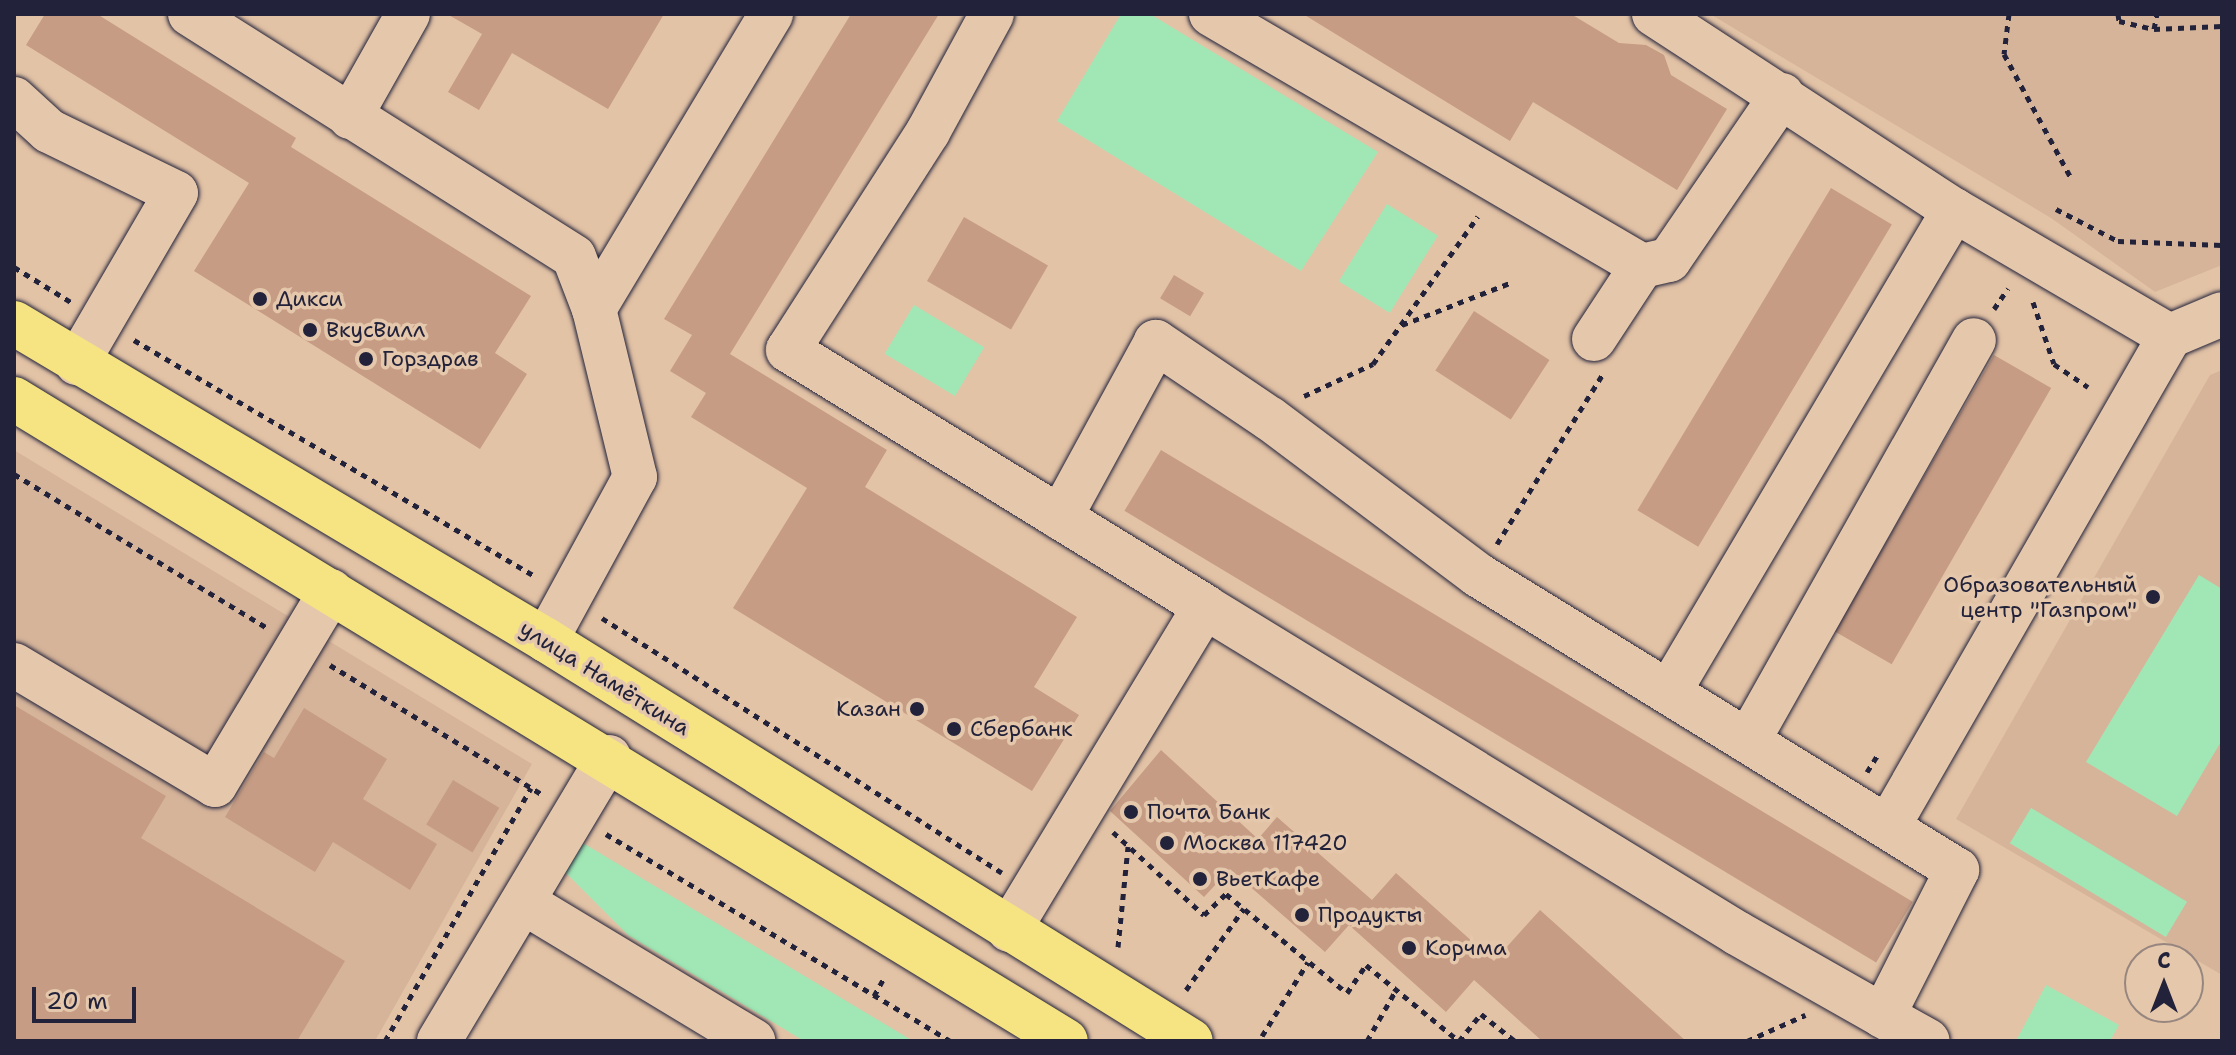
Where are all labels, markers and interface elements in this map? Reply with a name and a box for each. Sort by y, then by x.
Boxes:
place label: Дикси [276,286,343,312]
marker: Дикси [251,290,269,308]
place label: ВкусВилл [326,317,425,343]
marker: ВкусВилл [301,321,319,339]
place label: Горздрав [382,346,478,372]
marker: Горздрав [357,350,375,368]
place label: Образовательный центр "Газпром" [1943,571,2137,622]
marker: Образовательный центр "Газпром" [2144,588,2162,606]
street label: улица Намёткина [515,615,695,741]
place label: Казан [836,696,901,722]
marker: Казан [908,700,926,718]
place label: Сбербанк [970,716,1073,742]
marker: Сбербанк [945,720,963,738]
place label: Почта Банк [1147,799,1270,825]
marker: Почта Банк [1122,803,1140,821]
place label: Москва 117420 [1183,830,1348,856]
marker: Москва 117420 [1158,834,1176,852]
place label: ВьетКафе [1216,866,1320,892]
marker: ВьетКафе [1191,870,1209,888]
place label: Продукты [1318,902,1423,928]
marker: Продукты [1293,906,1311,924]
place label: Корчма [1425,935,1507,961]
marker: Корчма [1400,939,1418,957]
north arrow [2124,943,2204,1023]
text: С [2157,946,2171,975]
scale bar [36,971,140,1021]
text: 20 m [46,985,108,1017]

